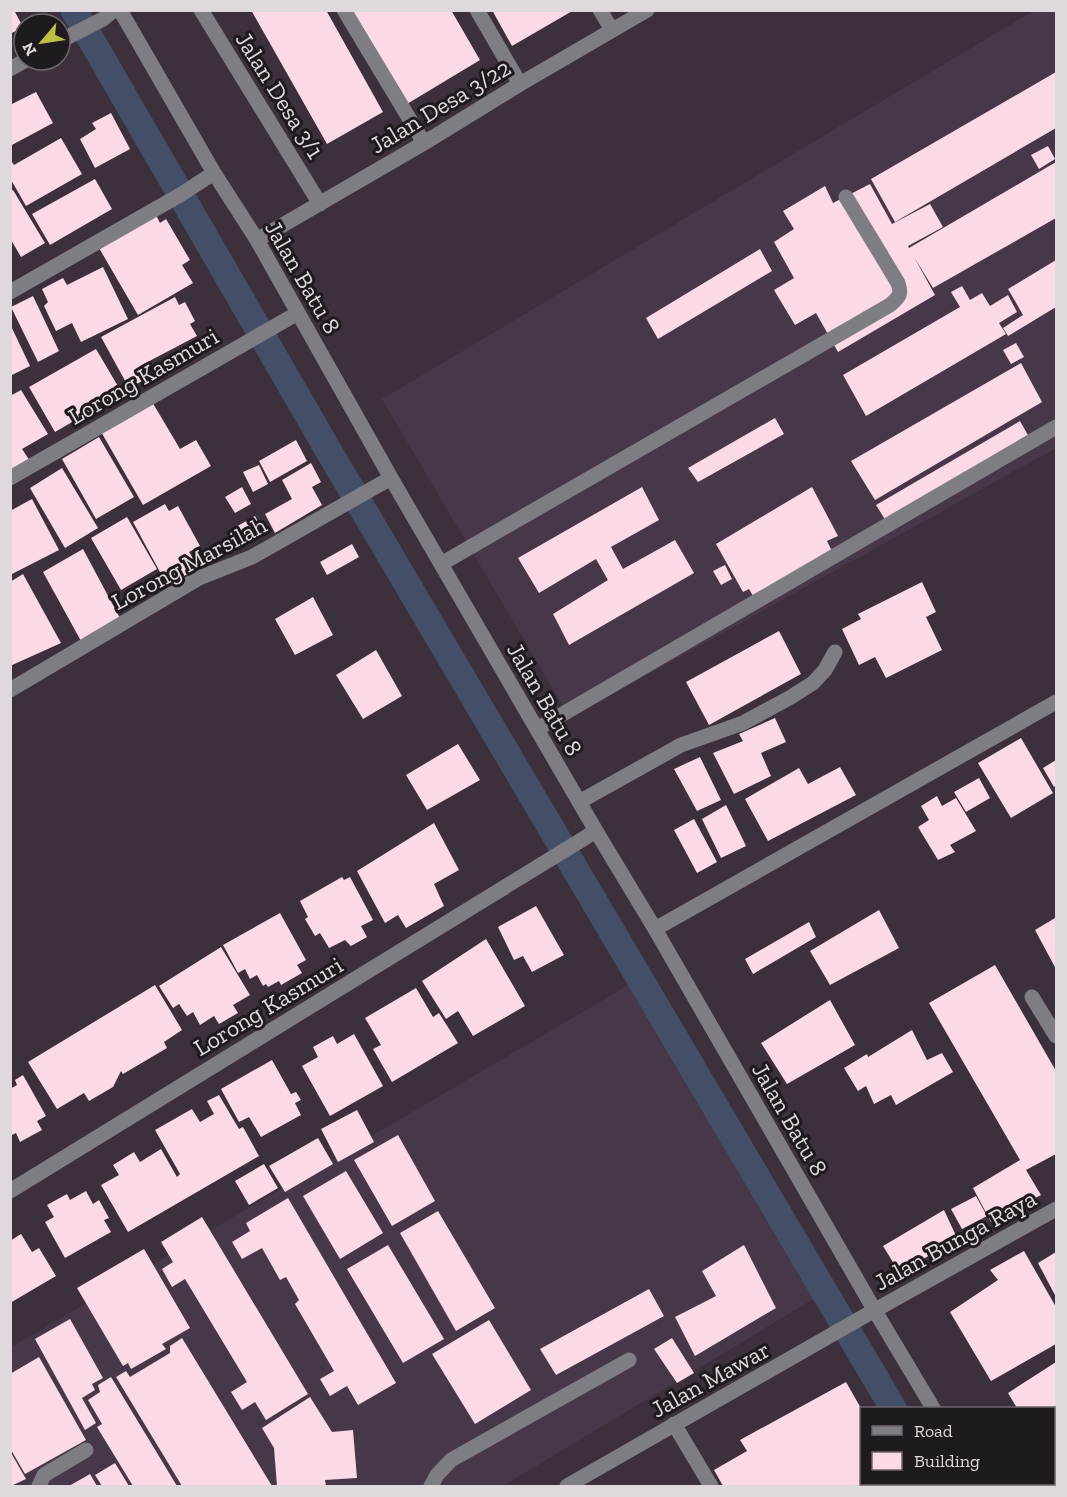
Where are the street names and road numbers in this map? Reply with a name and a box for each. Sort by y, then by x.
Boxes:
street label: Jalan Desa 3/1 [230,26,330,164]
street label: Jalan Desa 3/22 [364,53,516,159]
street label: Jalan Batu 8 [259,215,347,339]
street label: Lorong Kasmuri [63,321,224,431]
street label: Lorong Marsilah [107,510,272,616]
street label: Jalan Batu 8 [501,637,589,761]
street label: Lorong Kasmuri [188,950,348,1062]
street label: Jalan Batu 8 [746,1057,834,1181]
street label: Jalan Bunga Raya [869,1183,1041,1296]
street label: Jalan Mawar [646,1335,774,1423]

